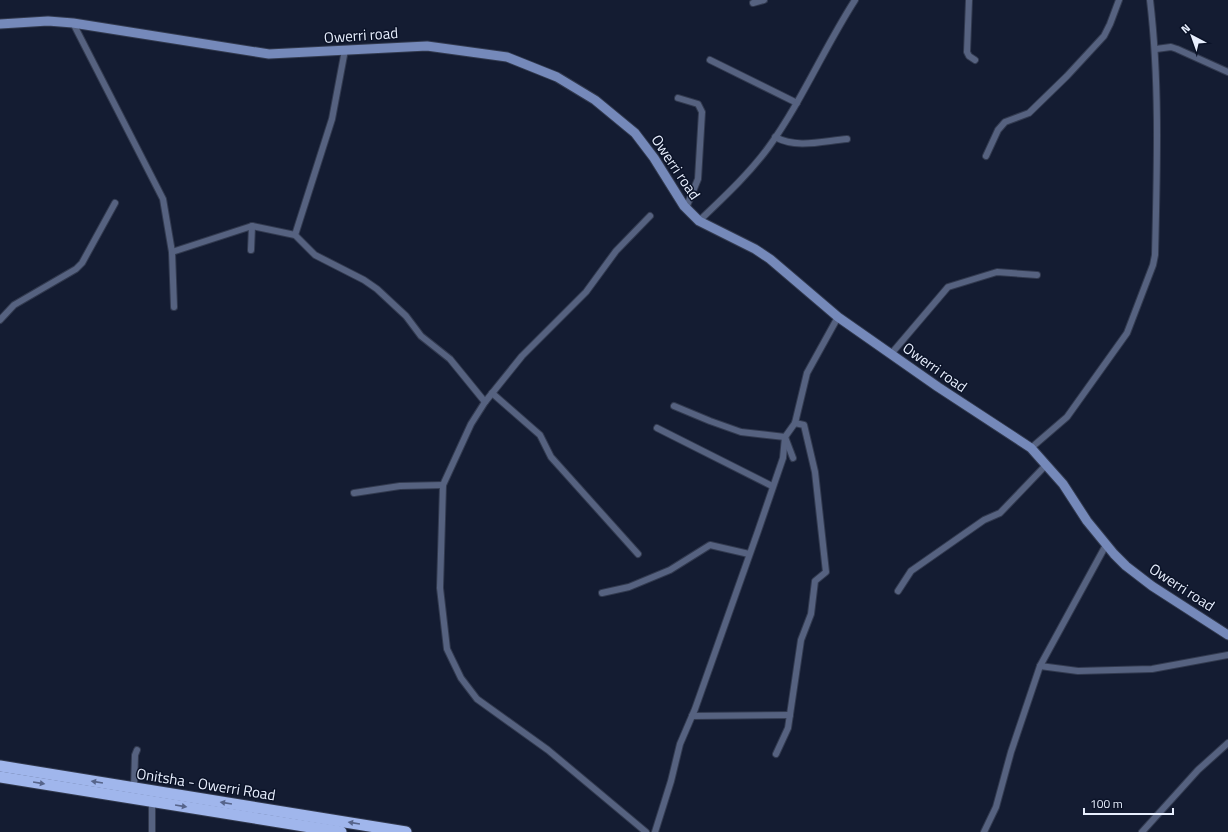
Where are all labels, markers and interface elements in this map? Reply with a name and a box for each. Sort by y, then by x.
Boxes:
north arrow [1172,16,1212,56]
text: N [1177,20,1194,37]
street label: Owerri road [323,21,399,49]
street label: Owerri road [646,130,706,204]
street label: Owerri road [898,336,972,398]
street label: Owerri road [1145,557,1219,617]
street label: Onitsha - Owerri Road [135,762,277,806]
one-way arrow [91,779,103,785]
one-way arrow [32,780,45,786]
scale bar [1084,790,1173,816]
text: 100 m [1090,794,1123,813]
one-way arrow [220,799,232,805]
one-way arrow [175,803,187,809]
one-way arrow [348,820,360,826]

